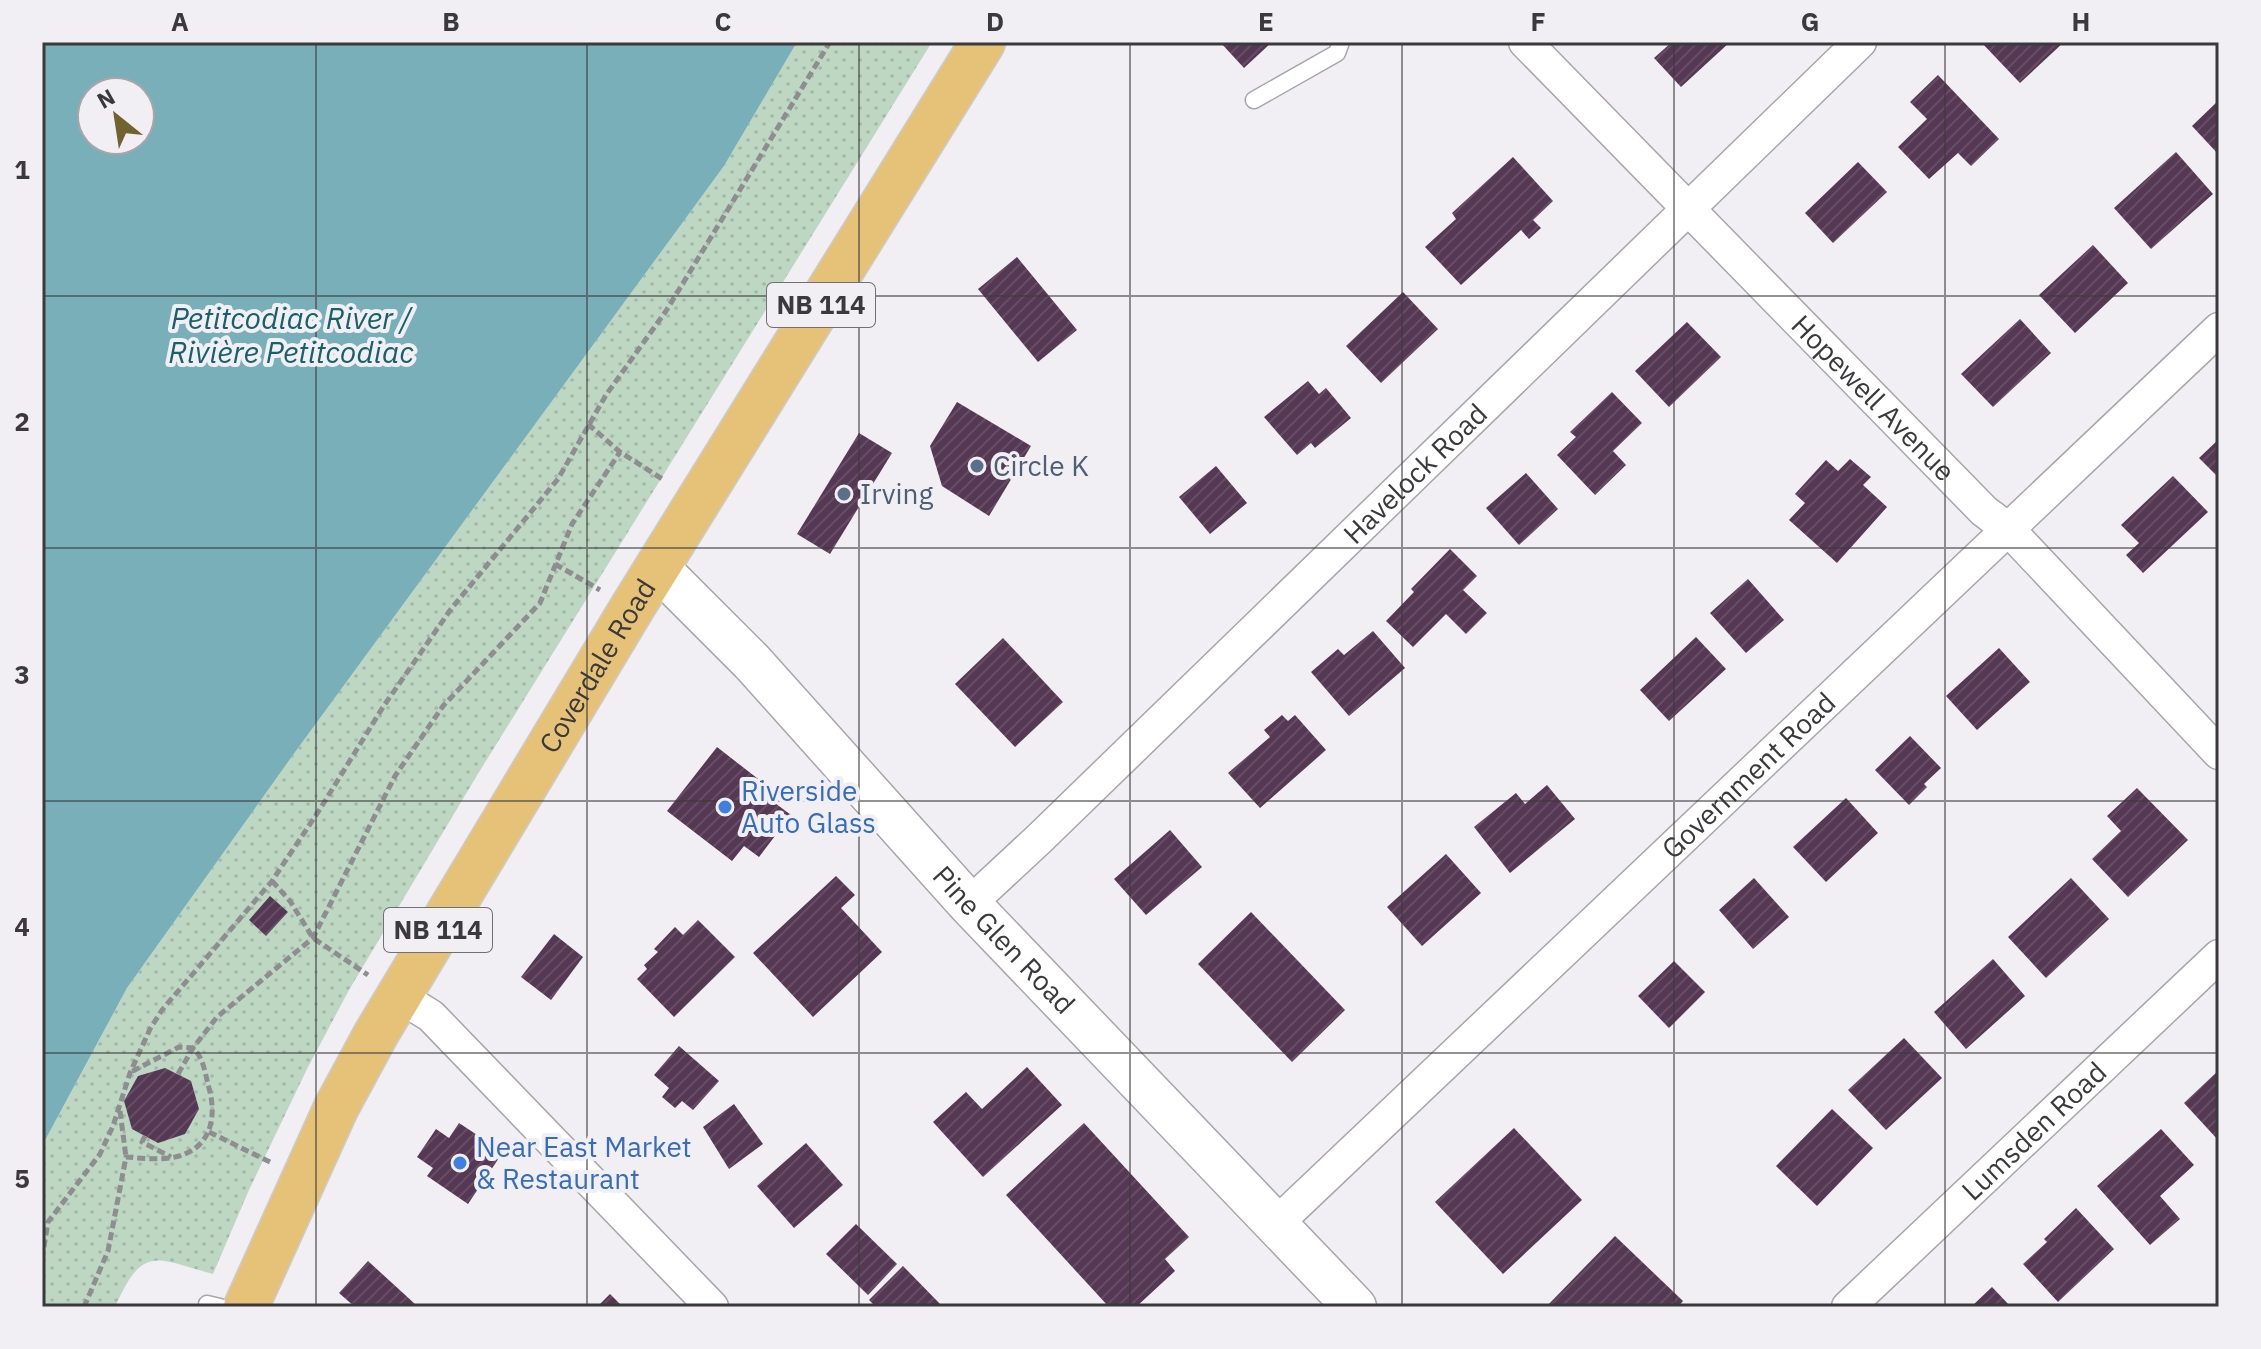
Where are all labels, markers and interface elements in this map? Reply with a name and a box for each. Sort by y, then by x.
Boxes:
text: A [171,4,189,38]
text: B [442,4,460,38]
text: C [715,4,732,38]
text: D [986,4,1004,38]
text: E [1258,4,1274,38]
text: F [1530,4,1546,38]
text: G [1801,4,1819,38]
text: H [2072,4,2090,38]
north arrow [76,76,156,156]
text: N [92,82,120,115]
text: 1 [14,152,30,186]
road number: NB 114 [767,283,875,327]
water label: Petitcodiac River / Rivière Petitcodiac [168,298,414,371]
street label: Hopewell Avenue [1784,306,1963,489]
street label: Havelock Road [1335,395,1495,552]
text: 2 [14,404,30,438]
place label: Circle K [993,447,1089,484]
marker: Circle K [968,457,986,475]
place label: Irving [860,475,933,512]
marker: Irving [835,485,853,503]
street label: Coverdale Road [530,572,664,760]
text: 3 [14,657,30,691]
street label: Government Road [1653,684,1843,867]
place label: Riverside Auto Glass [741,772,876,841]
marker: Riverside Auto Glass [716,798,734,816]
street label: Pine Glen Road [925,857,1083,1022]
road number: NB 114 [384,908,492,952]
text: 4 [14,909,30,943]
street label: Lumsden Road [1953,1053,2114,1208]
place label: Near East Market & Restaurant [476,1128,692,1197]
marker: Near East Market & Restaurant [451,1154,469,1172]
text: 5 [14,1161,30,1195]

